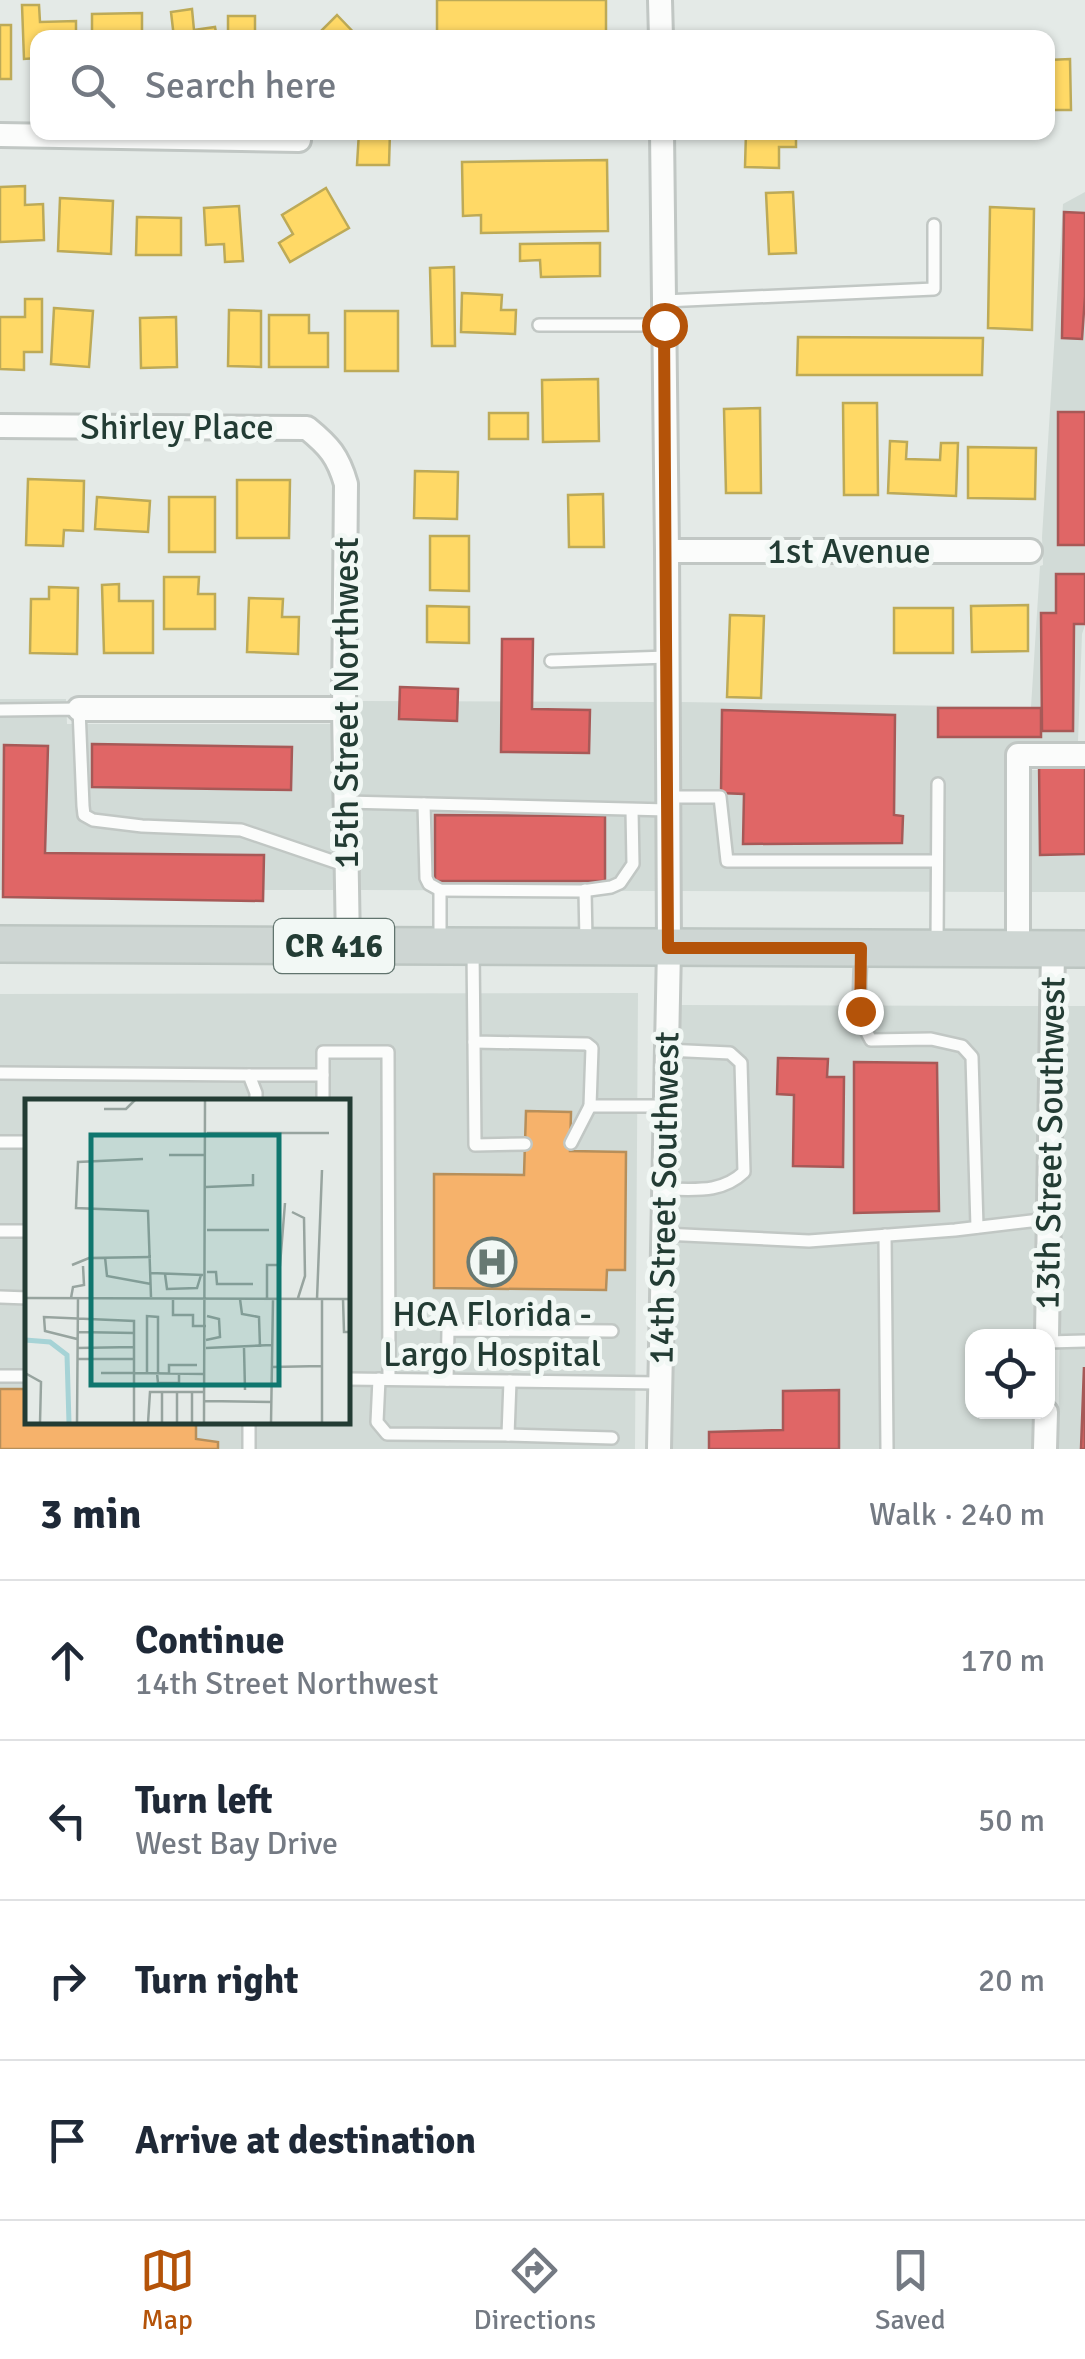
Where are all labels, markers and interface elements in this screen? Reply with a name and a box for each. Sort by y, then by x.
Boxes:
search box [30,30,1055,140]
icon: search [65,58,120,113]
text: Search here [145,62,337,109]
route start [642,303,688,349]
street label: Shirley Place [80,406,274,449]
street label: 1st Avenue [767,530,931,573]
street label: 15th Street Northwest [325,537,368,869]
road number: CR 416 [274,919,394,973]
street label: 13th Street Southwest [1026,976,1074,1310]
route end [838,989,884,1035]
street label: 14th Street Southwest [640,1031,688,1365]
inset map [25,1099,350,1424]
hospital icon: HCA Florida - Largo Hospital [466,1236,518,1288]
place label: HCA Florida - Largo Hospital [383,1293,601,1376]
map controls [965,1329,1055,1419]
button: locate [965,1329,1055,1419]
text: 3 min [40,1489,141,1540]
text: Walk · 240 m [869,1495,1045,1534]
text: Continue [135,1617,285,1664]
icon: ahead [40,1633,95,1688]
text: 170 m [961,1641,1045,1680]
text: 14th Street Northwest [135,1664,439,1703]
text: Turn left [135,1777,273,1824]
icon: left [40,1793,95,1848]
text: 50 m [978,1801,1045,1840]
text: West Bay Drive [135,1824,338,1863]
icon: right [40,1953,95,2008]
text: Turn right [135,1957,299,2004]
text: 20 m [978,1961,1045,2000]
icon: arrive [40,2113,95,2168]
text: Arrive at destination [135,2117,476,2164]
tab: Map [140,2243,195,2337]
tab: Directions [474,2243,596,2337]
tab: Saved [875,2243,945,2337]

